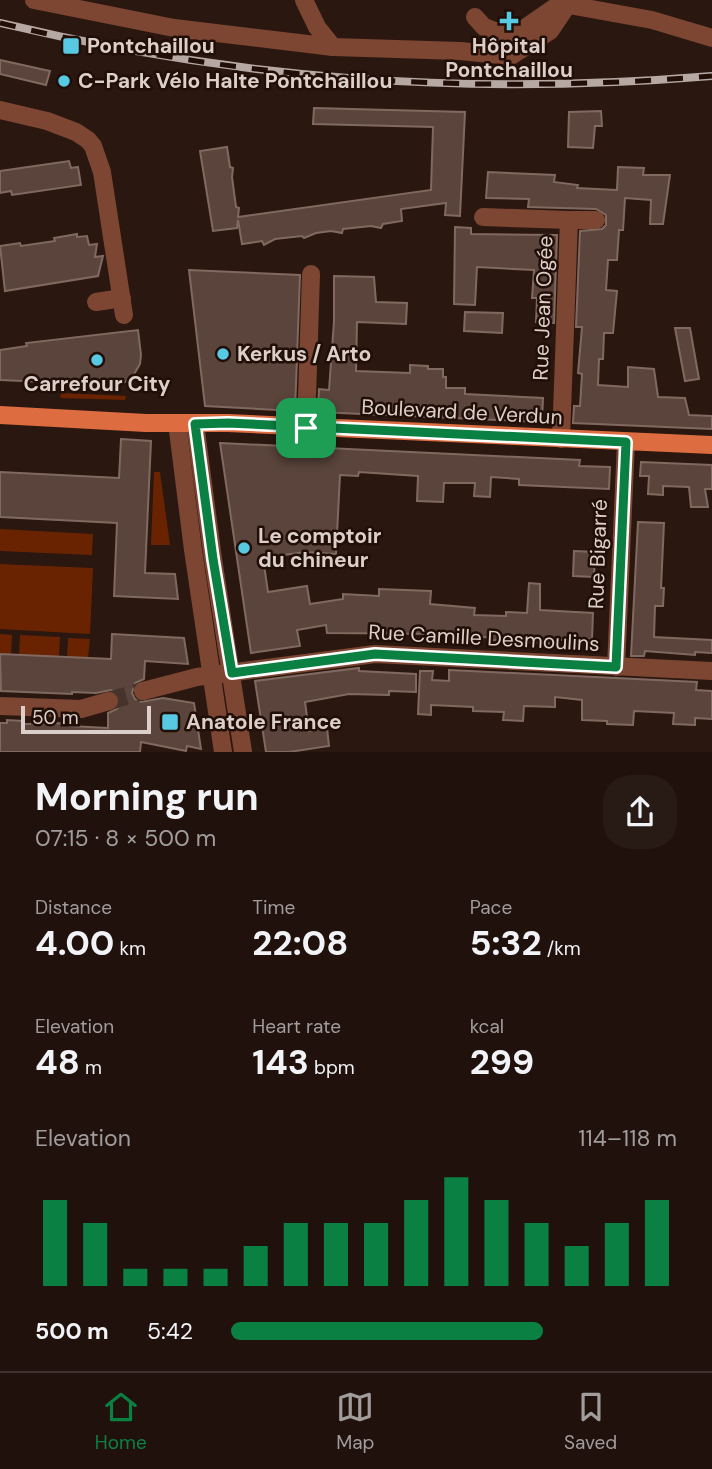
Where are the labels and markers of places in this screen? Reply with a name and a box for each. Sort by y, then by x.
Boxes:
marker: Hôpital Pontchaillou [499,11,519,31]
place label: Pontchaillou [87,32,215,60]
place label: Hôpital Pontchaillou [445,32,573,84]
marker: Pontchaillou [61,36,81,56]
place label: C-Park Vélo Halte Pontchaillou [78,67,392,95]
marker: C-Park Vélo Halte Pontchaillou [56,73,72,89]
place label: Kerkus / Arto [237,340,371,368]
marker: Kerkus / Arto [215,346,231,362]
marker: Carrefour City [89,352,105,368]
place label: Carrefour City [23,370,171,398]
pin [276,398,336,458]
place label: Le comptoir du chineur [258,522,382,574]
marker: Le comptoir du chineur [236,540,252,556]
place label: Anatole France [186,708,342,736]
marker: Anatole France [160,712,180,732]

